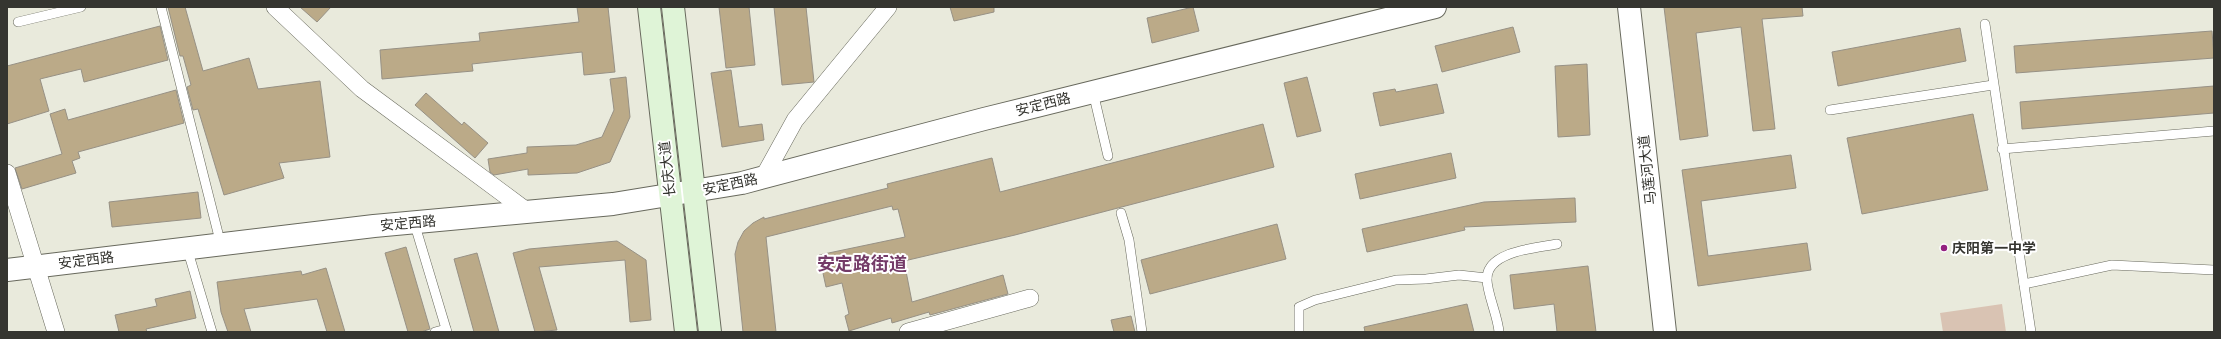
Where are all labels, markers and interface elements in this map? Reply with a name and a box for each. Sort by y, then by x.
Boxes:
street label: 安定西路 [1013,88,1073,120]
street label: 马莲河大道 [1633,134,1661,206]
street label: 长庆大道 [654,140,680,198]
street label: 安定西路 [701,168,759,200]
street label: 安定西路 [379,211,437,235]
place label: 庆阳第一中学 [1952,238,2036,258]
marker: 庆阳第一中学 [1939,243,1949,253]
street label: 安定西路 [57,247,115,273]
district label: 安定路街道 [817,251,907,276]

